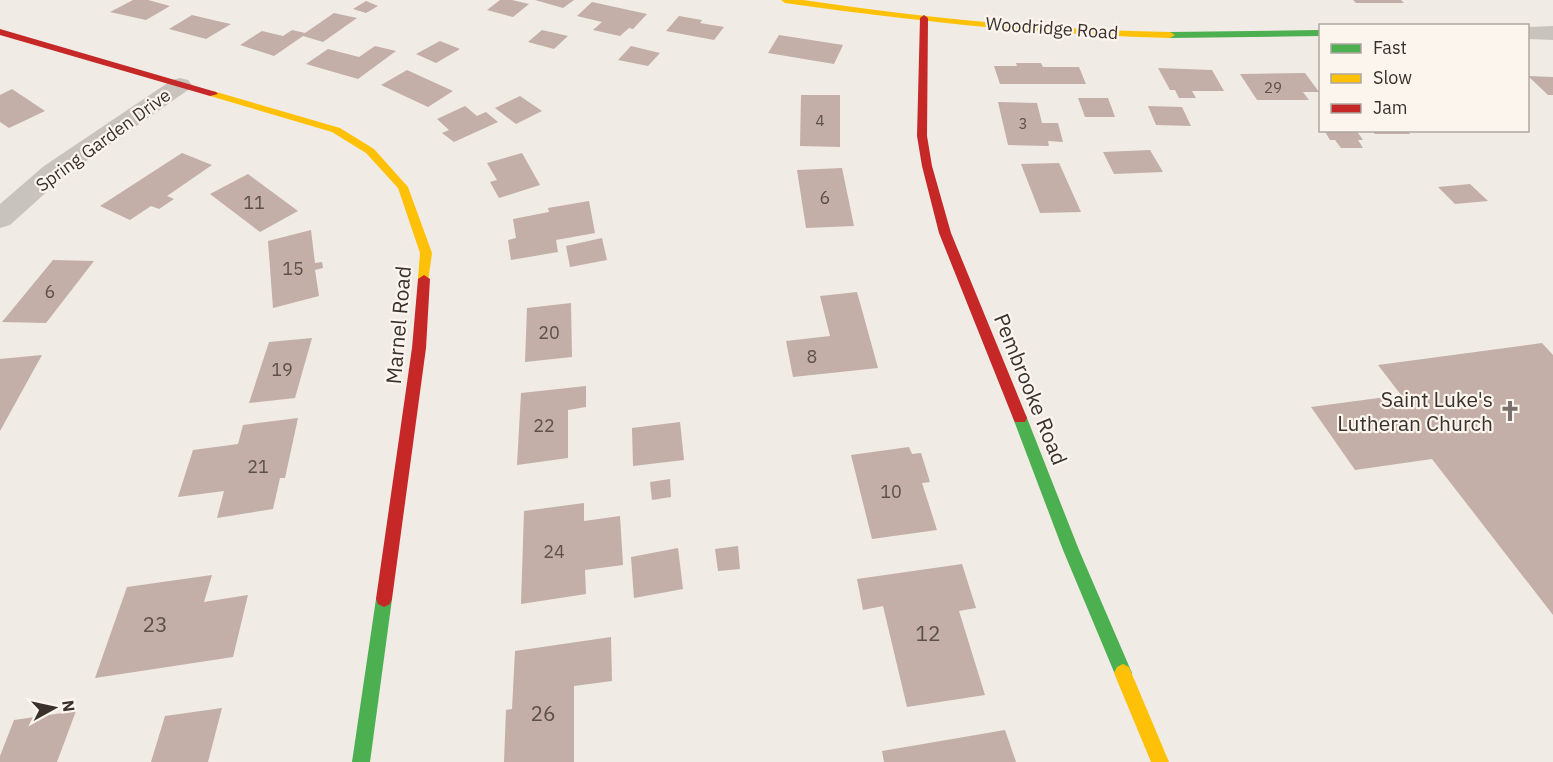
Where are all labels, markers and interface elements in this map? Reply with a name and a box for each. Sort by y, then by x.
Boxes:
street label: Woodridge Road [985,12,1119,44]
legend [1319,24,1529,132]
text: Fast [1373,36,1407,59]
text: Slow [1373,66,1412,89]
house number: 29 [1264,78,1282,97]
street label: Spring Garden Drive [31,83,175,197]
text: Jam [1373,96,1408,119]
house number: 4 [815,111,825,130]
house number: 3 [1018,114,1028,133]
house number: 6 [820,186,830,209]
house number: 11 [243,191,265,214]
house number: 15 [282,257,304,280]
street label: Marnel Road [379,265,417,385]
house number: 6 [45,280,55,303]
street label: Pembrooke Road [988,309,1074,469]
house number: 20 [538,321,560,344]
house number: 8 [807,345,817,368]
house number: 19 [271,358,293,381]
place label: Saint Luke's Lutheran Church [1337,385,1493,437]
church icon: Saint Luke's Lutheran Church [1498,399,1522,423]
house number: 22 [533,414,555,437]
house number: 21 [247,455,269,478]
house number: 10 [880,480,902,503]
house number: 24 [543,540,565,563]
house number: 23 [142,610,168,638]
house number: 12 [915,619,941,647]
north arrow [24,678,84,738]
text: N [58,699,80,713]
house number: 26 [530,699,556,727]

